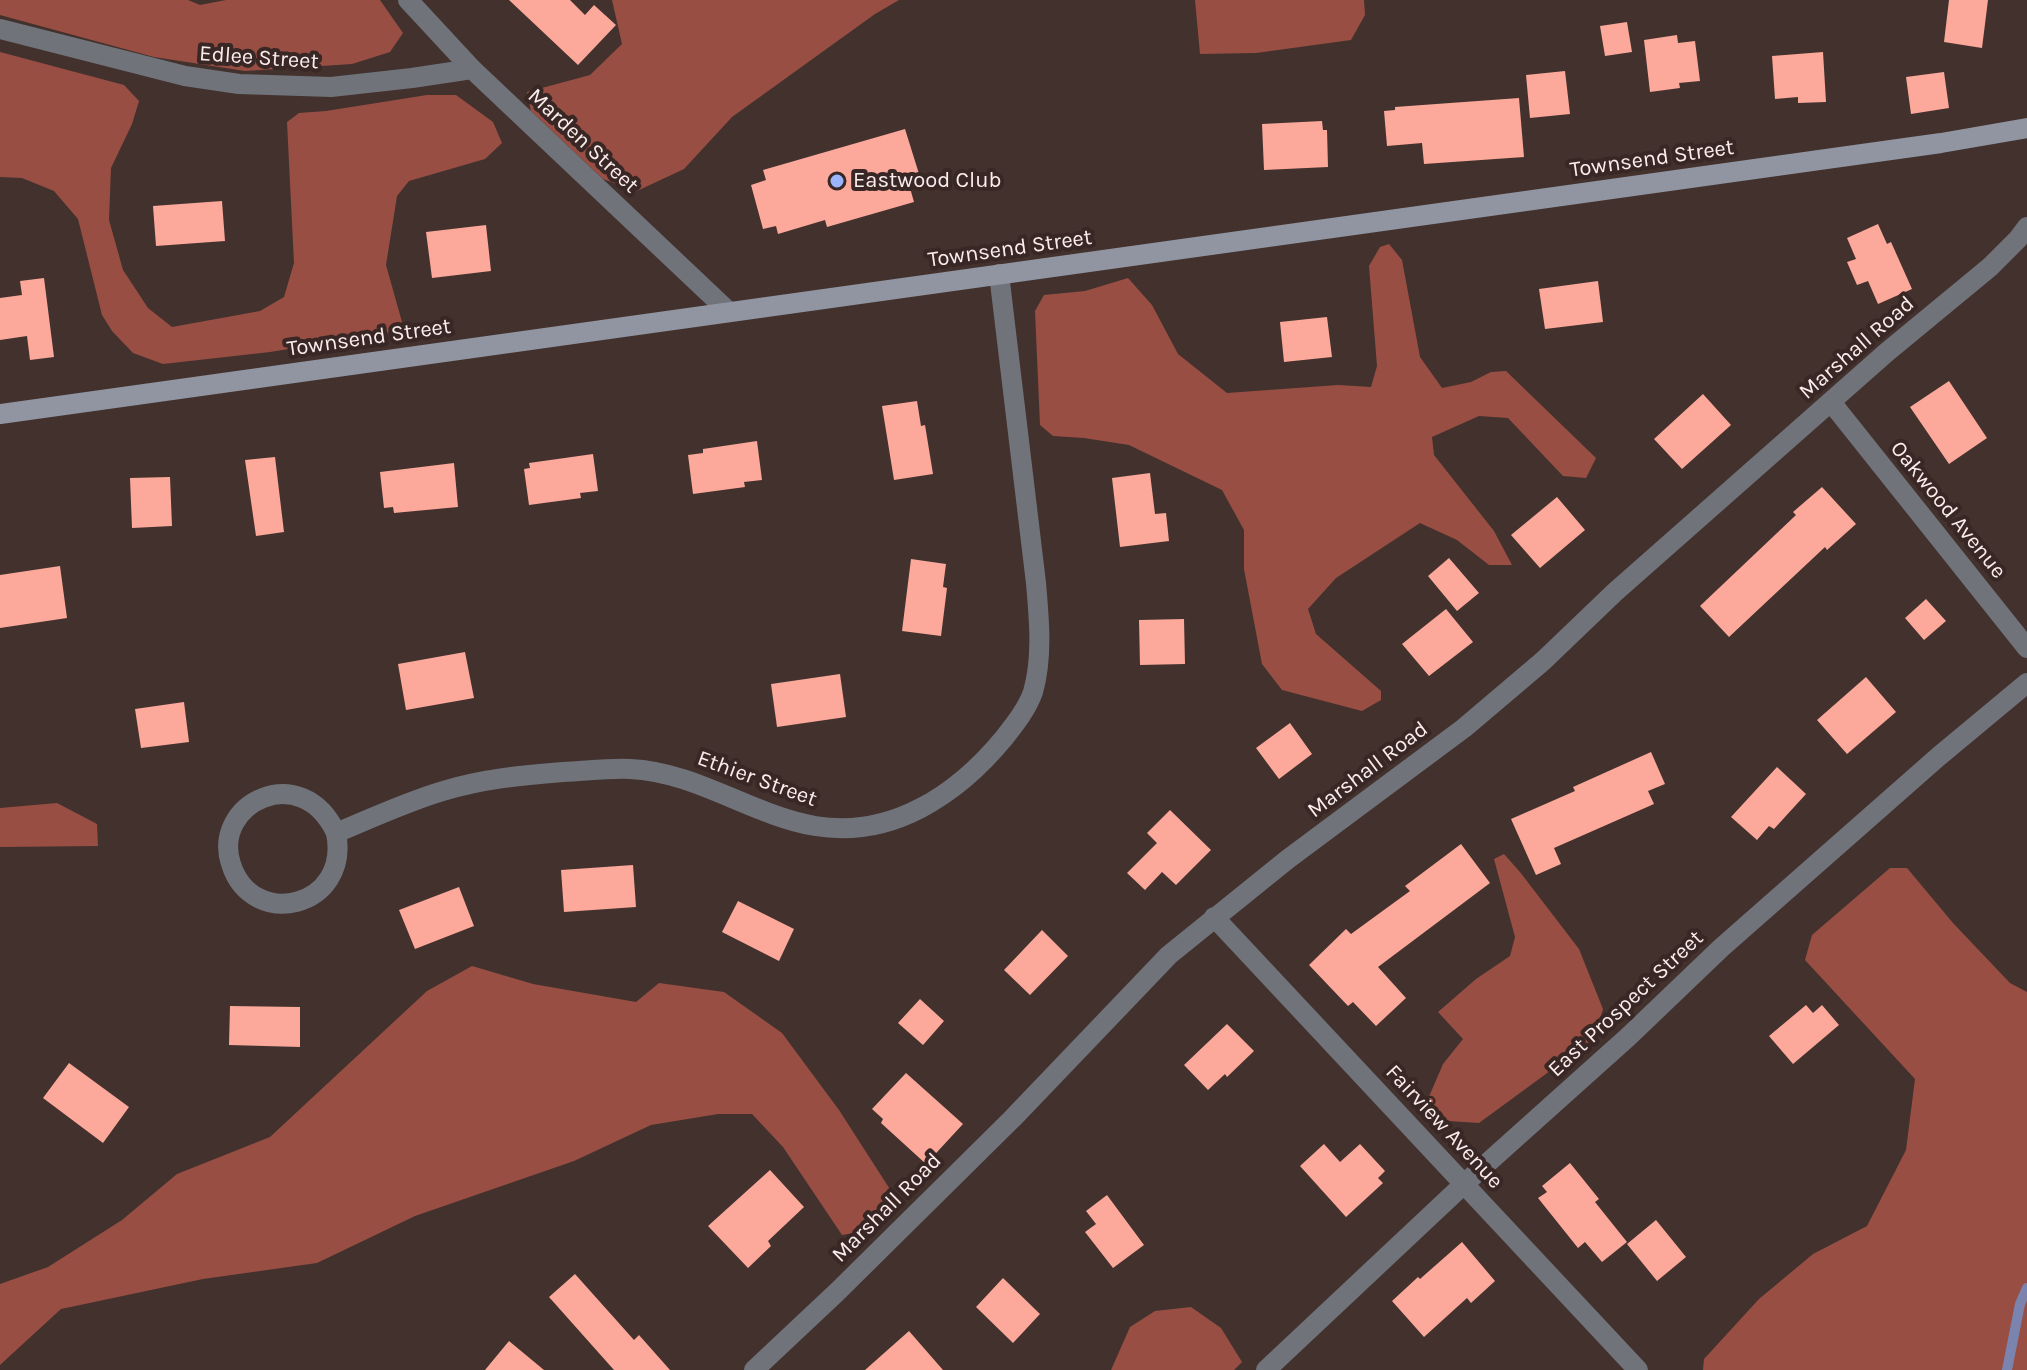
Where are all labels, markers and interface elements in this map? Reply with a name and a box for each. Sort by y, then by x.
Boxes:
street label: Edlee Street [198,41,320,75]
street label: Marden Street [522,83,644,199]
street label: Townsend Street [1568,134,1736,184]
place label: Eastwood Club [853,168,1002,194]
marker: Eastwood Club [828,172,846,190]
street label: Townsend Street [926,224,1094,274]
street label: Marshall Road [1794,291,1920,405]
street label: Townsend Street [285,313,453,363]
street label: Oakwood Avenue [1884,436,2012,584]
street label: Marshall Road [1303,716,1433,824]
street label: Ethier Street [694,745,820,813]
street label: East Prospect Street [1543,925,1709,1083]
street label: Fairview Avenue [1380,1059,1508,1195]
street label: Marshall Road [827,1148,947,1268]

